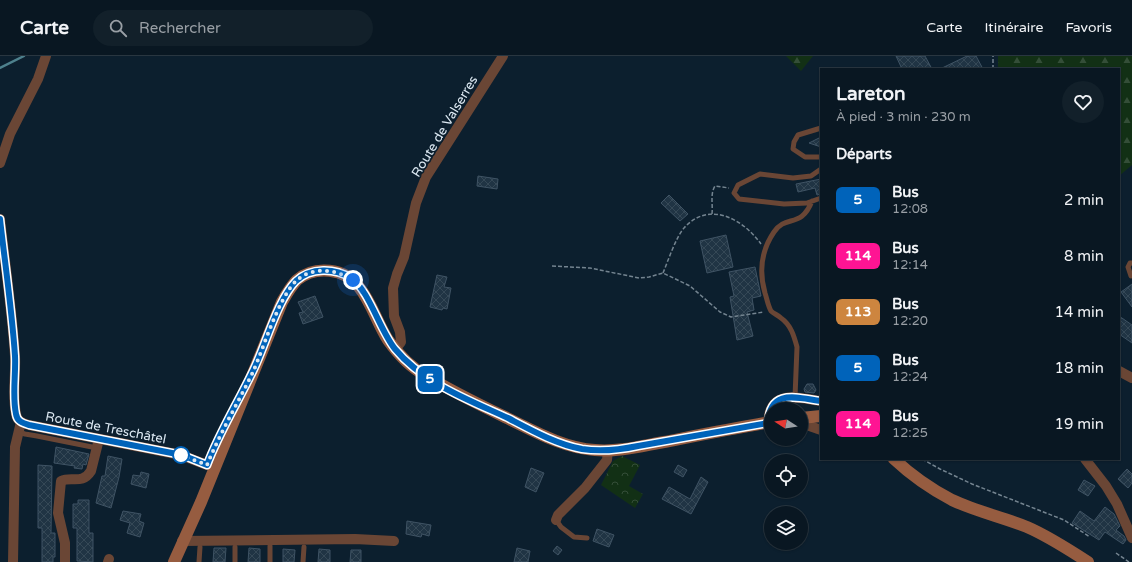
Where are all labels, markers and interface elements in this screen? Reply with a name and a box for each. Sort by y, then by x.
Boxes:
search box [93,10,373,46]
text: Carte [20,17,69,39]
icon: search [107,17,129,39]
text: Rechercher [139,19,221,37]
text: Carte [926,19,962,36]
text: Itinéraire [984,19,1043,36]
text: Favoris [1065,19,1112,36]
street label: Route de Valserres [408,73,481,180]
button: heart [1062,81,1104,123]
text: Lareton [836,83,906,105]
text: À pied · 3 min · 230 m [836,109,971,125]
text: Départs [836,145,892,163]
text: Bus [892,183,919,201]
text: 5 [854,191,862,208]
text: 2 min [1064,191,1104,209]
text: 12:08 [892,201,928,217]
text: Bus [892,239,919,257]
text: 114 [845,247,871,264]
text: 8 min [1064,247,1104,265]
text: 12:14 [892,257,928,273]
your location [343,270,363,290]
text: Bus [892,295,919,313]
text: 113 [845,303,871,320]
text: 14 min [1055,303,1104,321]
text: 12:20 [892,313,928,329]
text: Bus [892,351,919,369]
text: 5 [854,359,862,376]
text: 18 min [1055,359,1104,377]
line badge: 5 [417,366,443,392]
text: 12:24 [892,369,928,385]
text: 5 [426,370,434,387]
north arrow [764,402,808,446]
map controls [764,402,808,550]
text: Bus [892,407,919,425]
street label: Route de Treschâtel [44,408,168,448]
text: 114 [845,415,871,432]
text: 19 min [1055,415,1104,433]
text: 12:25 [892,425,928,441]
unlabelled marker [172,446,190,464]
button: locate [764,454,808,498]
button: layers [764,506,808,550]

